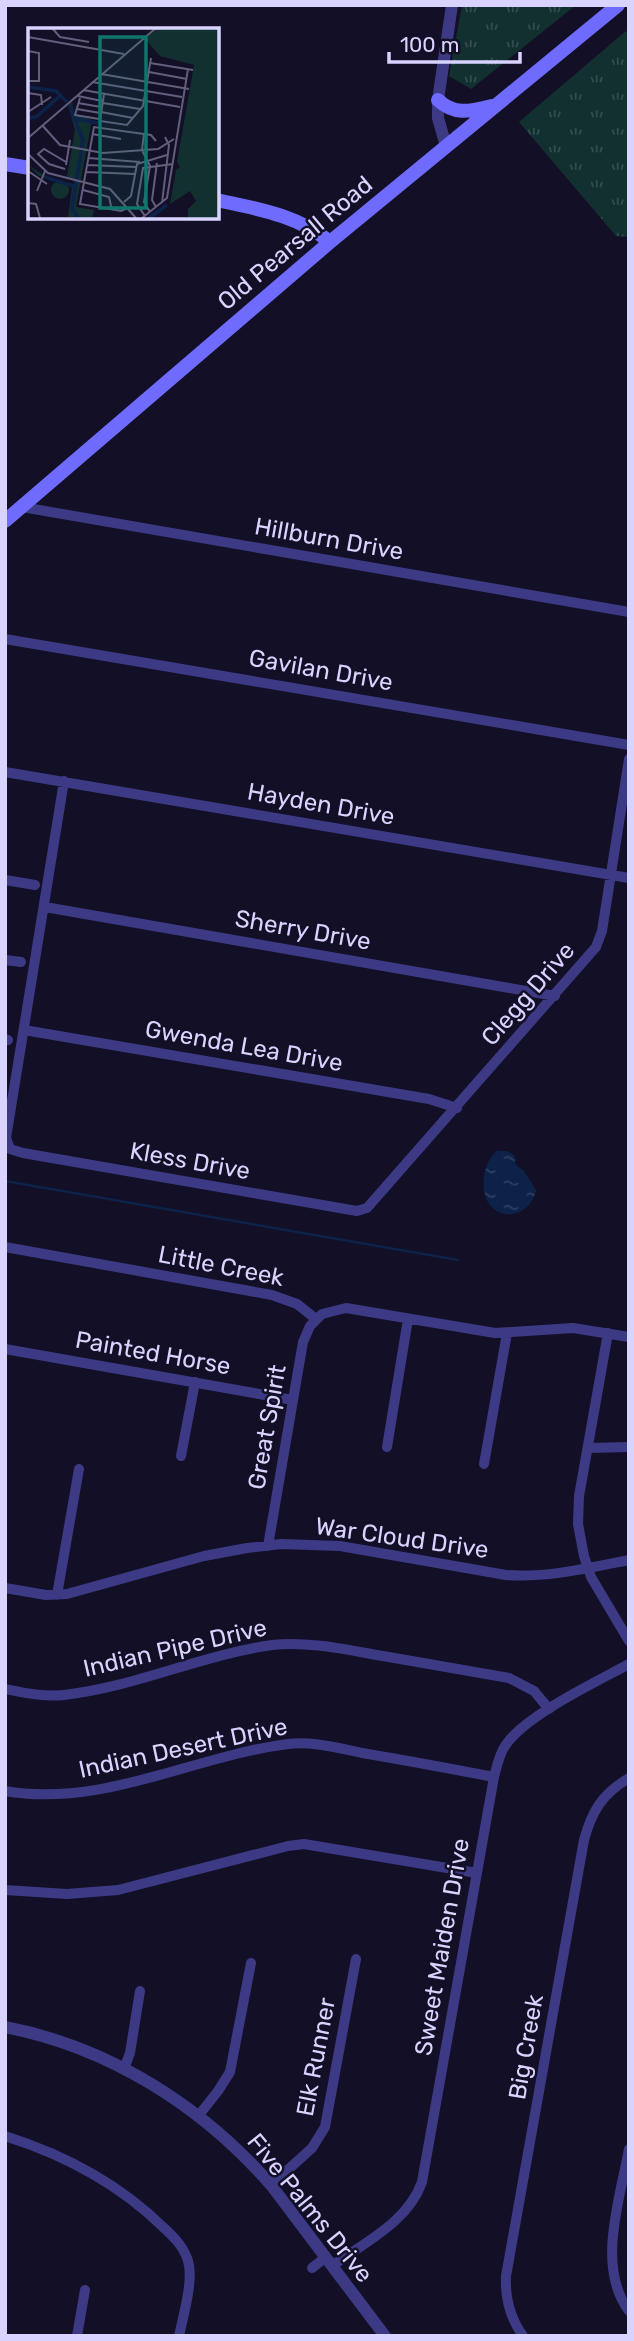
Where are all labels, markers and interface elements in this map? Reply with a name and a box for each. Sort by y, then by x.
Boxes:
scale bar [389,21,520,65]
inset map [28,28,219,219]
text: 100 m [400,32,459,57]
street label: Old Pearsall Road [212,170,378,316]
street label: Hillburn Drive [252,512,406,566]
street label: Gavilan Drive [247,644,395,696]
street label: Hayden Drive [245,777,397,831]
street label: Sherry Drive [233,904,373,956]
street label: Clegg Drive [476,937,580,1051]
street label: Gwenda Lea Drive [143,1015,345,1077]
street label: Kless Drive [128,1137,252,1185]
street label: Little Creek [156,1240,287,1292]
street label: Painted Horse [73,1326,233,1380]
street label: Great Spirit [242,1362,292,1492]
street label: War Cloud Drive [314,1512,490,1564]
street label: Indian Pipe Drive [81,1613,269,1683]
street label: Indian Desert Drive [76,1712,290,1784]
street label: Sweet Maiden Drive [409,1836,475,2058]
street label: Big Creek [503,1992,549,2102]
street label: Elk Runner [291,1995,341,2119]
street label: Five Palms Drive [241,2128,379,2288]

